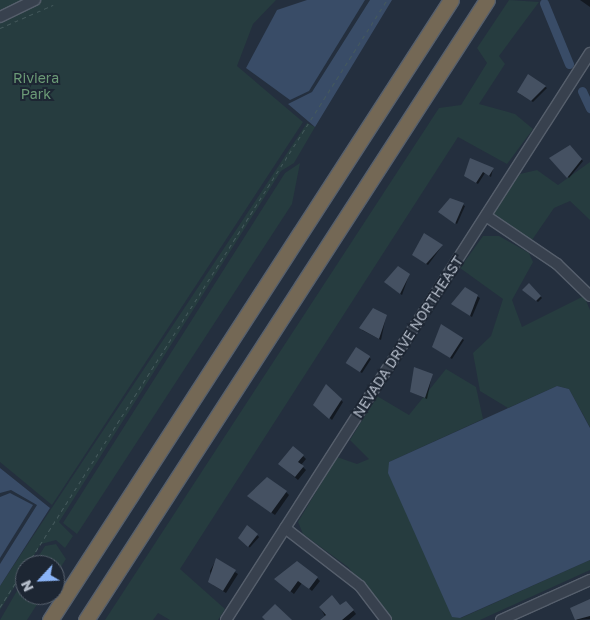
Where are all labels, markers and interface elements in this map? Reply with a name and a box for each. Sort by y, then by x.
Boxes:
park label: Riviera Park [13,70,59,102]
street label: NEVADA DRIVE NORTHEAST [349,253,467,421]
north arrow [15,555,65,605]
text: N [17,578,37,595]

